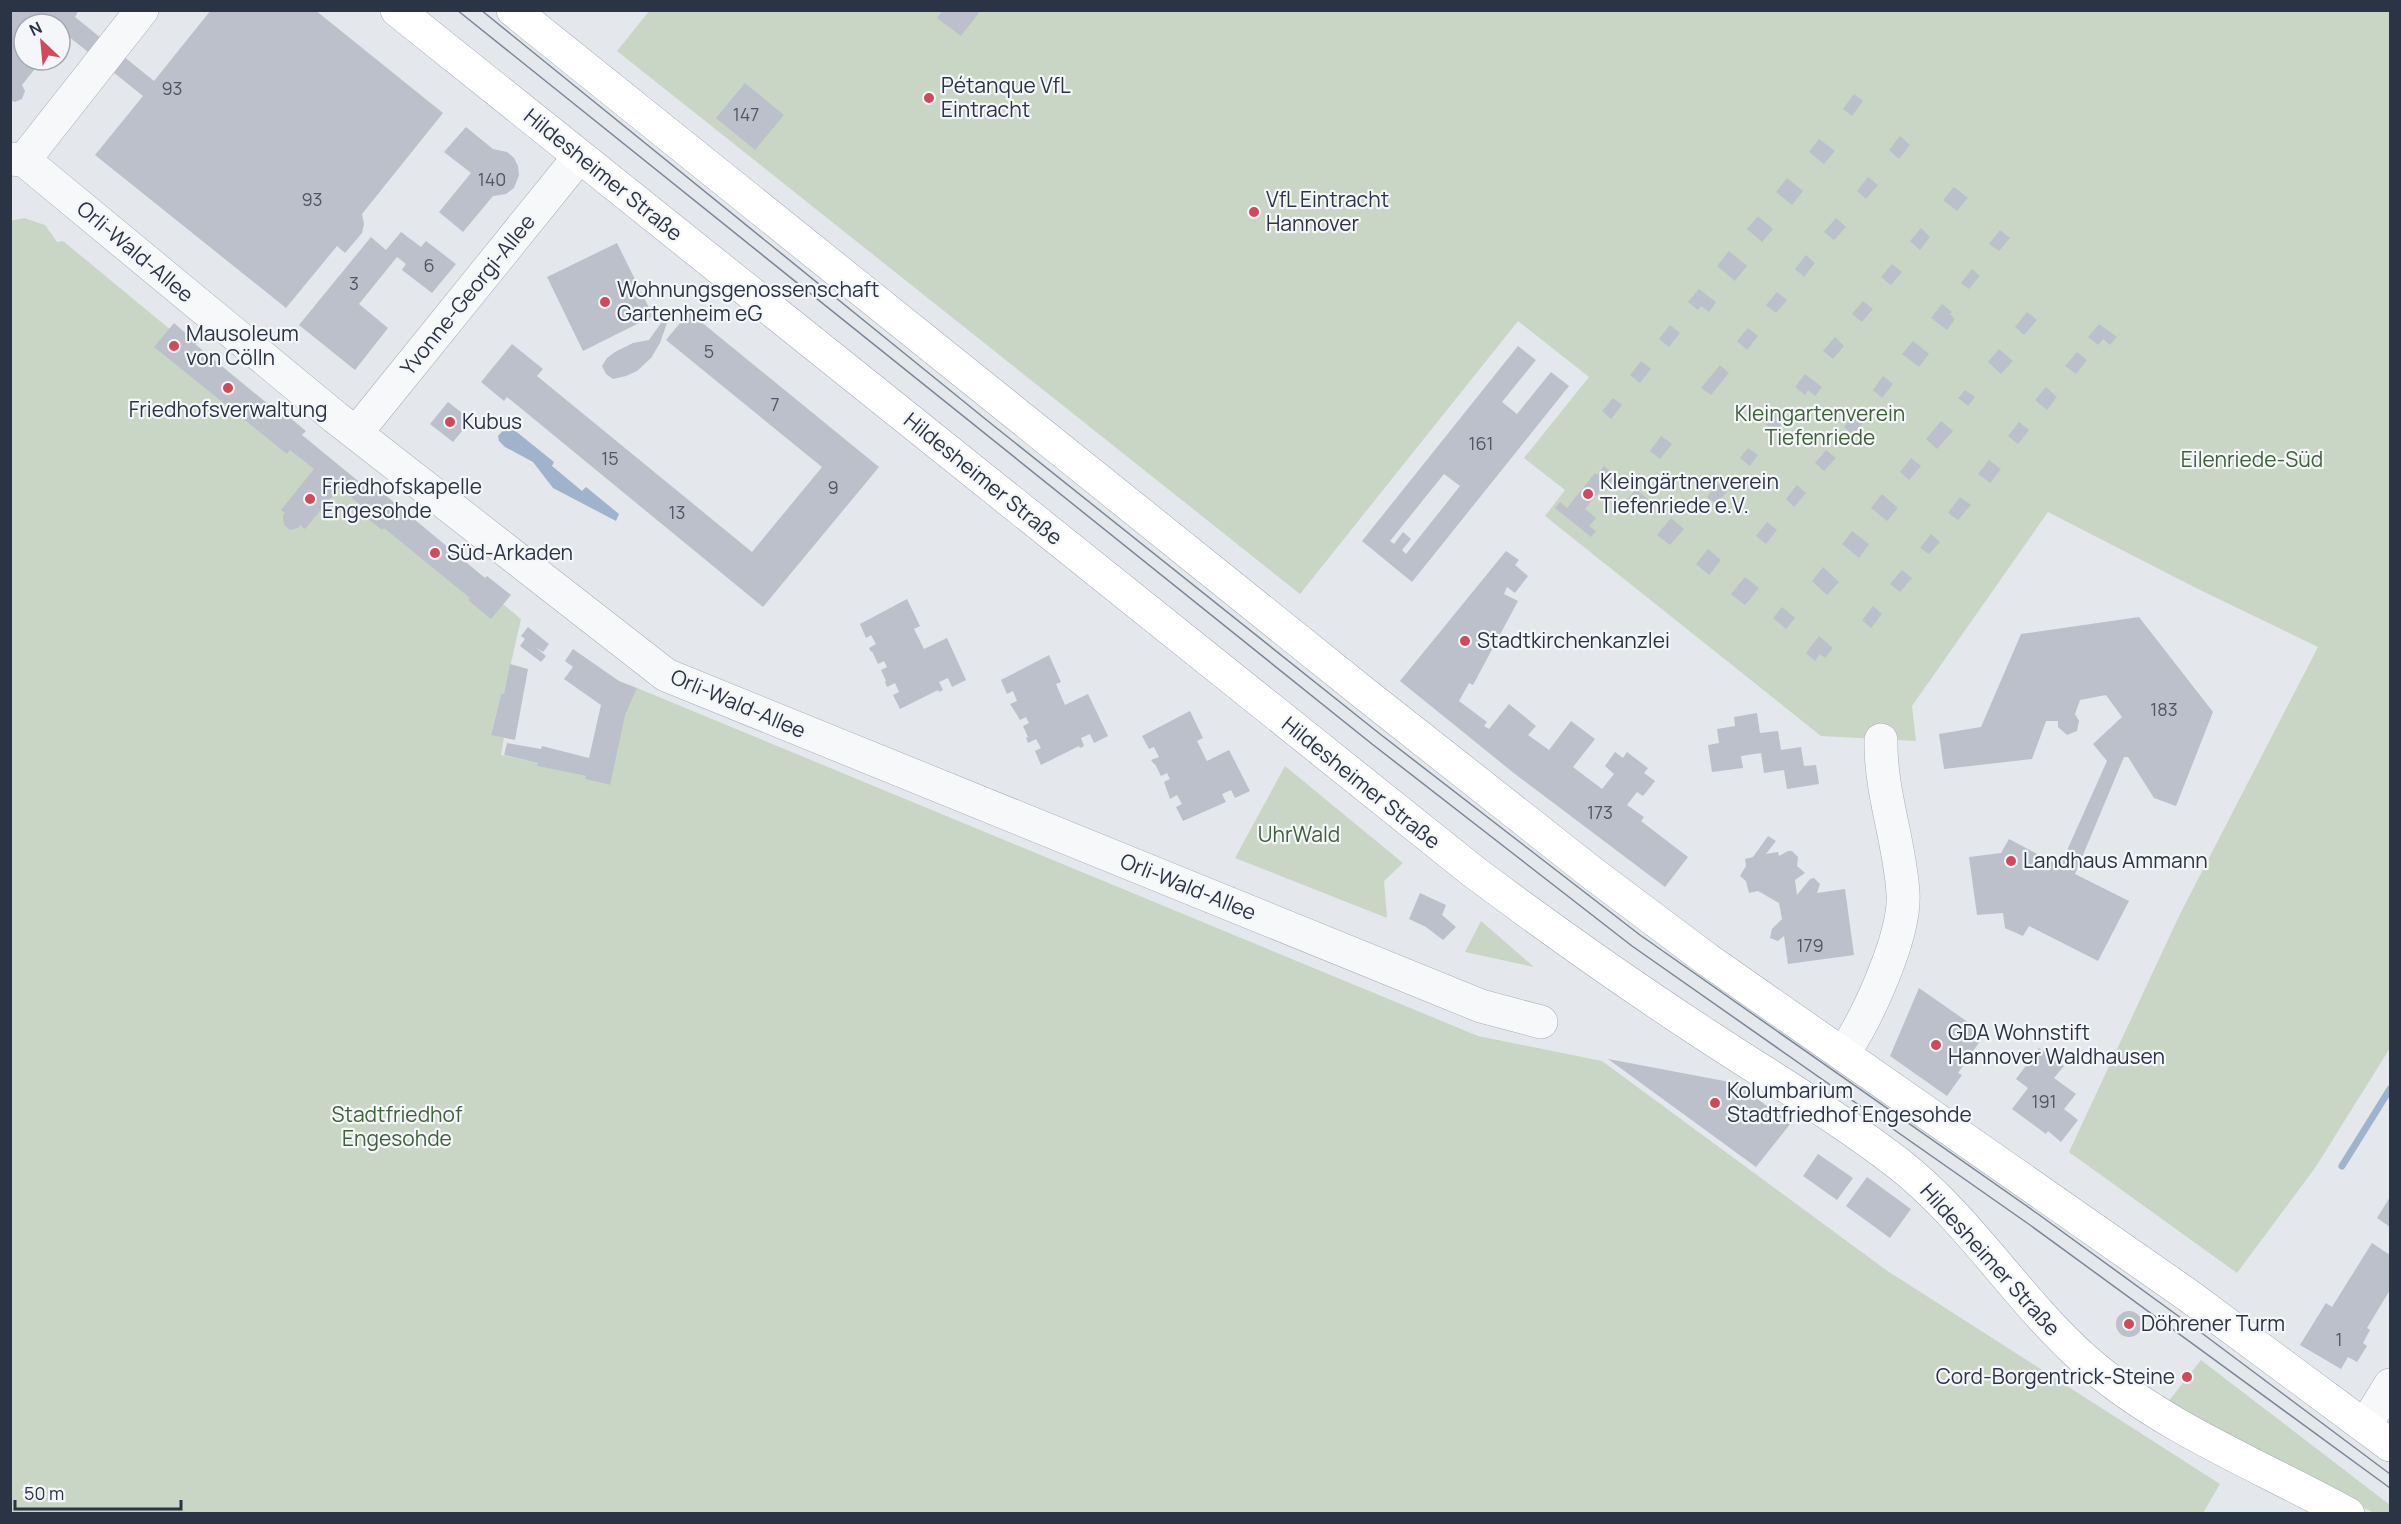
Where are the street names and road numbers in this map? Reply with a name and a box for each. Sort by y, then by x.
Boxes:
street label: Hildesheimer Straße [519,102,689,247]
street label: Orli-Wald-Allee [71,194,200,308]
street label: Yvonne-Georgi-Allee [394,208,541,381]
street label: Hildesheimer Straße [899,406,1069,551]
street label: Orli-Wald-Allee [667,662,810,744]
street label: Hildesheimer Straße [1277,710,1447,855]
street label: Orli-Wald-Allee [1116,846,1260,926]
street label: Hildesheimer Straße [1915,1177,2067,1342]

